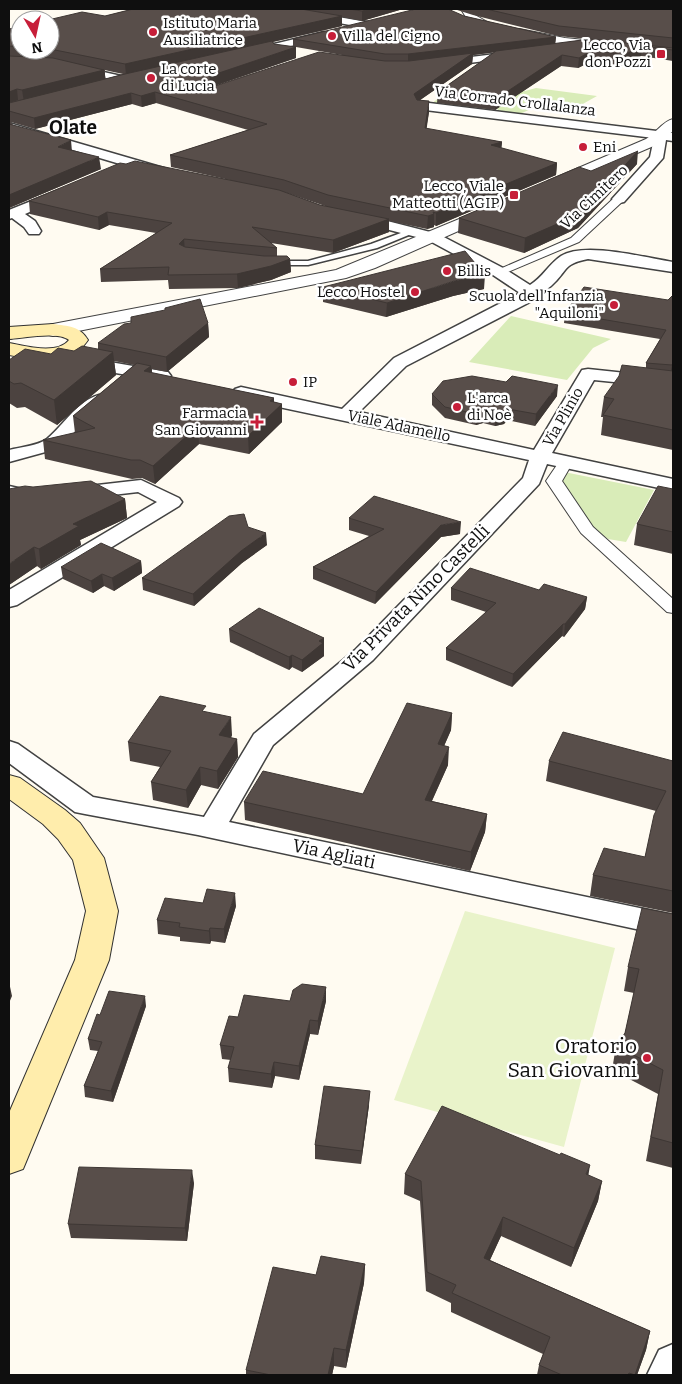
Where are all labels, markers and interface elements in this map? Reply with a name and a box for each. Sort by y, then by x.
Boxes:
north arrow [10,10,60,60]
place label: Istituto Maria Ausiliatrice [163,14,257,49]
marker: Istituto Maria Ausiliatrice [147,26,159,38]
place label: Villa del Cigno [342,27,440,45]
marker: Villa del Cigno [326,30,338,42]
place label: Lecco, Via don Pozzi [583,36,652,71]
text: N [30,38,44,57]
marker: Lecco, Via don Pozzi [655,48,667,60]
place label: La corte di Lucia [161,60,216,95]
marker: La corte di Lucia [145,72,157,84]
street label: Via Corrado Crollalanza [433,82,597,120]
district label: Olate [49,116,97,139]
place label: Eni [593,138,617,156]
marker: Eni [577,141,589,153]
street label: Via Cimitero [556,161,632,233]
place label: Lecco, Viale Matteotti (AGIP) [392,177,504,212]
marker: Lecco, Viale Matteotti (AGIP) [508,189,520,201]
place label: Billis [457,262,491,280]
marker: Billis [441,265,453,277]
place label: Lecco Hostel [317,283,405,301]
marker: Lecco Hostel [409,286,421,298]
place label: Scuola dell’Infanzia "Aquiloni" [469,287,604,322]
marker: Scuola dell’Infanzia "Aquiloni" [608,299,620,311]
place label: IP [303,373,317,391]
marker: IP [287,376,299,388]
street label: Via Plinio [539,384,587,450]
place label: L'arca di Noè [467,389,512,424]
marker: L'arca di Noè [451,401,463,413]
place label: Farmacia San Giovanni [154,404,248,439]
street label: Viale Adamello [346,406,452,446]
marker: Farmacia San Giovanni [251,416,263,428]
street label: Via Privata Nino Castelli [338,520,494,676]
street label: Via Agliati [290,834,378,874]
place label: Oratorio San Giovanni [508,1033,637,1083]
marker: Oratorio San Giovanni [641,1052,653,1064]

